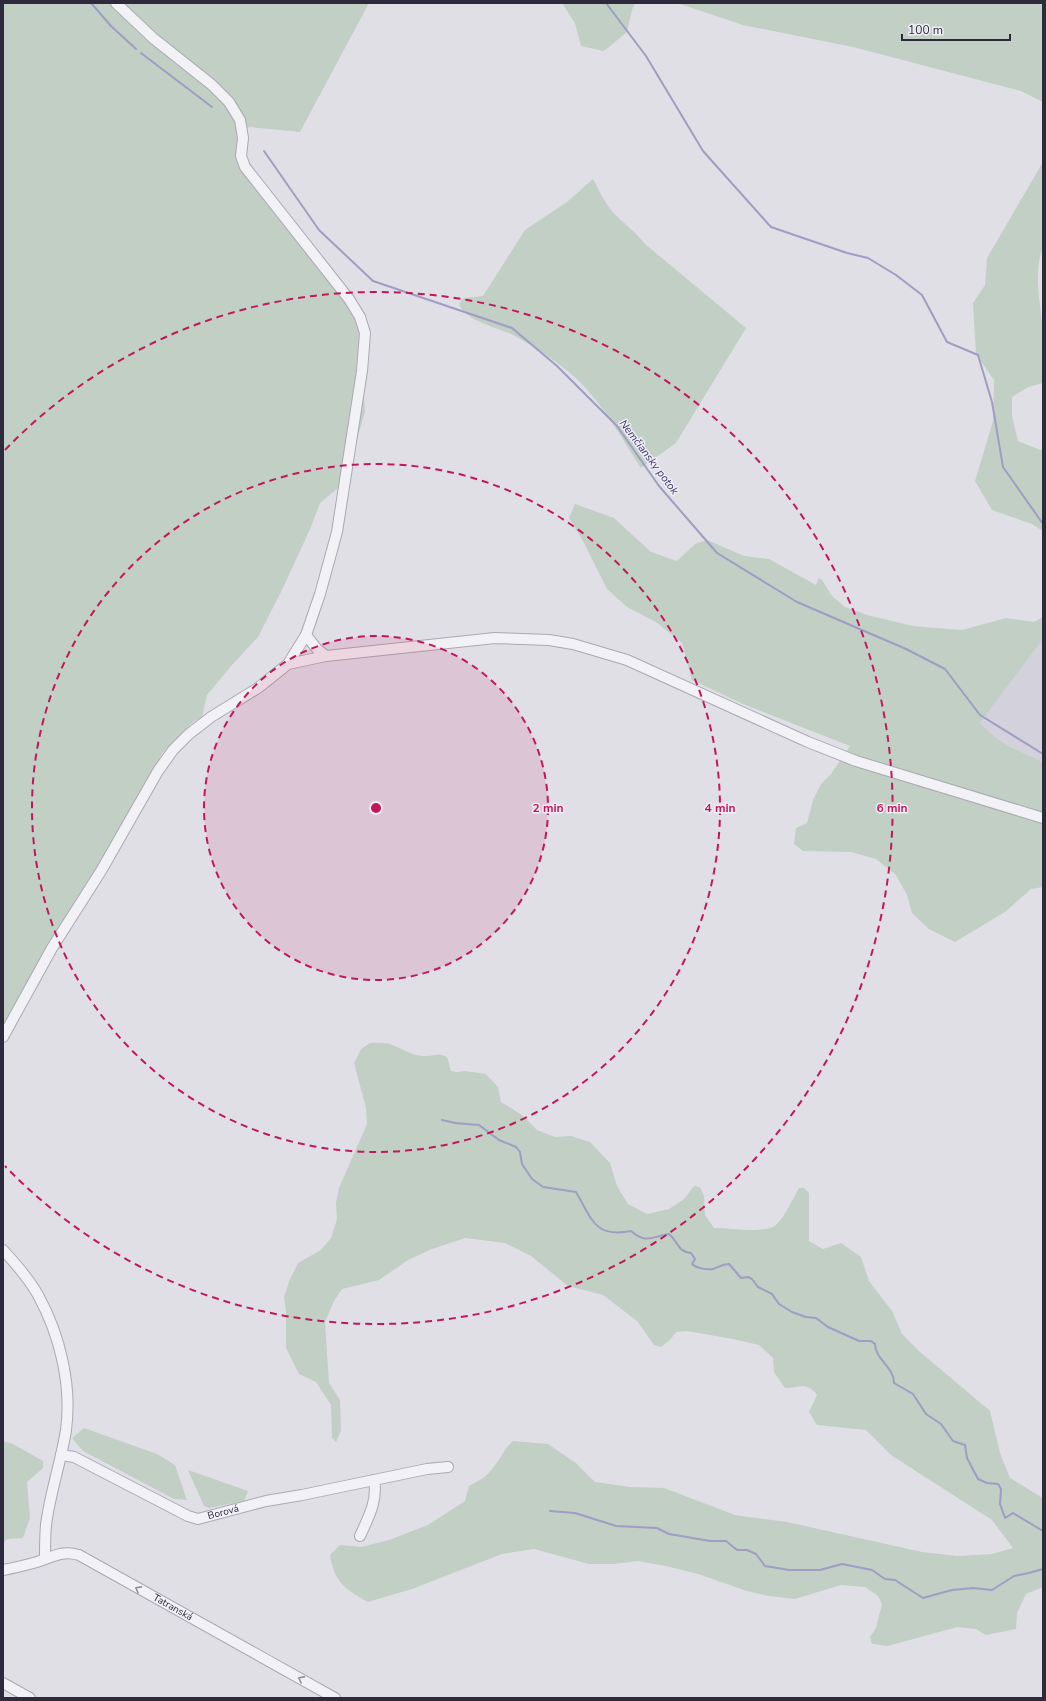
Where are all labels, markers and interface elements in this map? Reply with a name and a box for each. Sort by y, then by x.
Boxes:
scale bar [902,16,1010,42]
text: 100 m [908,22,943,38]
water label: Nemčiansky potok [616,417,682,498]
text: 2 min [532,800,564,816]
text: 4 min [704,800,736,816]
text: 6 min [876,800,908,816]
centre of rings [369,801,383,815]
street label: Borová [206,1502,240,1523]
one-way arrow [135,1586,142,1593]
street label: Tatranská [150,1591,195,1624]
one-way arrow [298,1676,305,1684]

